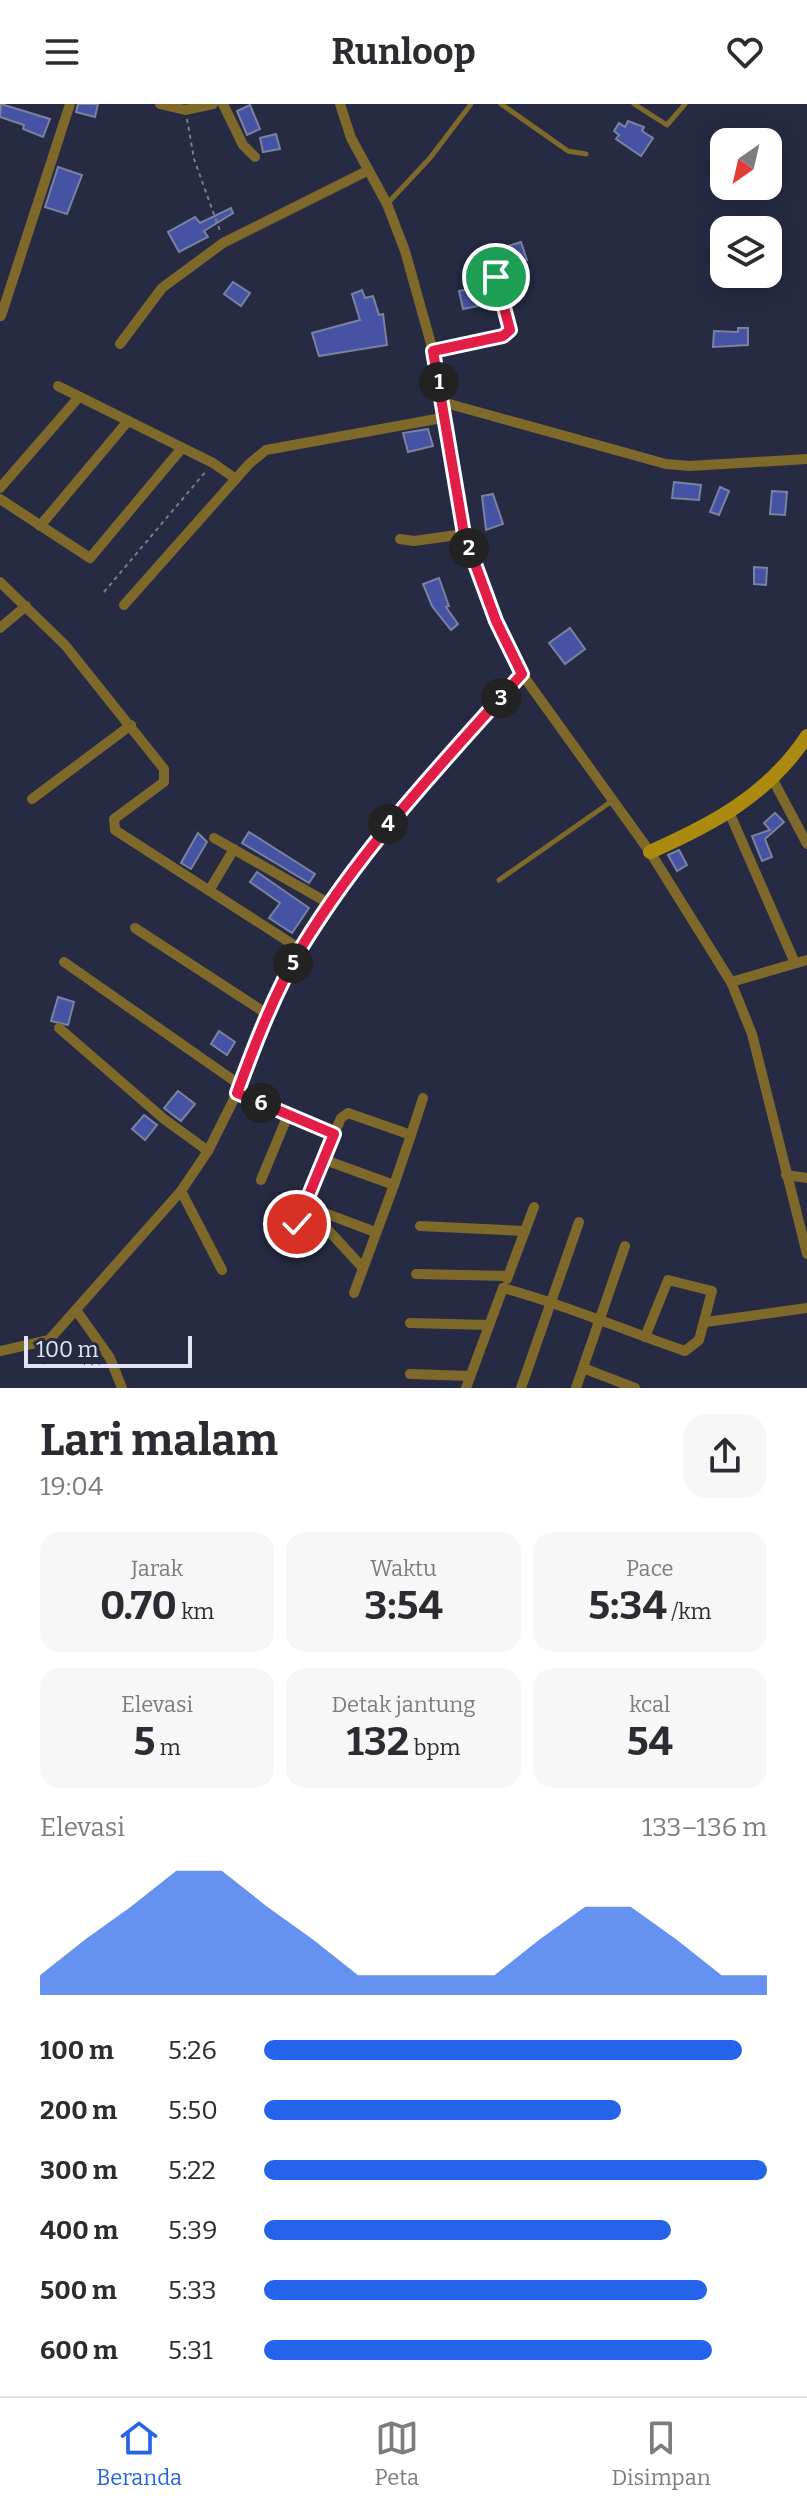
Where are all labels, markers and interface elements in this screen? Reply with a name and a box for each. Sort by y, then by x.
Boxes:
icon: menu [40,30,84,74]
text: Runloop [331,30,476,74]
icon: heart [723,30,767,74]
north arrow [710,128,782,200]
map controls [710,128,782,288]
button: layers [710,216,782,288]
pin [462,243,530,311]
icon: arrive [474,255,518,299]
pin: 1 [419,362,459,402]
text: 1 [434,368,444,395]
pin: 2 [449,528,489,568]
text: 2 [463,534,475,561]
pin: 3 [481,678,521,718]
text: 3 [495,684,507,711]
pin: 4 [368,804,408,844]
text: 4 [381,810,395,837]
pin: 5 [273,943,313,983]
text: 5 [287,949,299,976]
pin: 6 [241,1083,281,1123]
text: 6 [254,1089,268,1116]
pin [263,1190,331,1258]
icon: check [275,1202,319,1246]
scale bar [24,1332,192,1368]
text: 100 m [36,1336,99,1363]
text: Lari malam [40,1414,278,1467]
button: share [683,1414,767,1498]
text: 19:04 [40,1471,103,1502]
text: Jarak [131,1555,183,1582]
text: Waktu [370,1555,437,1582]
text: Pace [626,1555,674,1582]
text: 0.70 [100,1582,177,1630]
text: 3:54 [364,1582,443,1630]
text: 5:34 [588,1582,667,1630]
text: km [177,1598,214,1625]
text: /km [667,1598,711,1625]
text: Elevasi [121,1691,193,1718]
text: Detak jantung [331,1691,476,1718]
text: kcal [629,1691,670,1718]
text: 5 [134,1718,155,1766]
text: 132 [346,1718,409,1766]
text: 54 [627,1718,673,1766]
text: m [155,1734,181,1761]
text: bpm [409,1734,461,1761]
text: Elevasi [40,1812,125,1843]
text: 133–136 m [642,1812,767,1843]
text: 100 m [40,2035,114,2066]
text: 5:26 [168,2035,217,2066]
text: 200 m [40,2095,117,2126]
text: 5:50 [168,2095,218,2126]
text: 300 m [40,2155,117,2186]
text: 5:22 [168,2155,216,2186]
text: 400 m [40,2215,118,2246]
text: 5:39 [168,2215,217,2246]
text: 500 m [40,2275,117,2306]
text: 5:33 [168,2275,217,2306]
text: 600 m [40,2335,118,2366]
text: 5:31 [168,2335,213,2366]
tab: Beranda [96,2416,182,2491]
tab: Peta [375,2416,419,2491]
tab: Disimpan [612,2416,711,2491]

